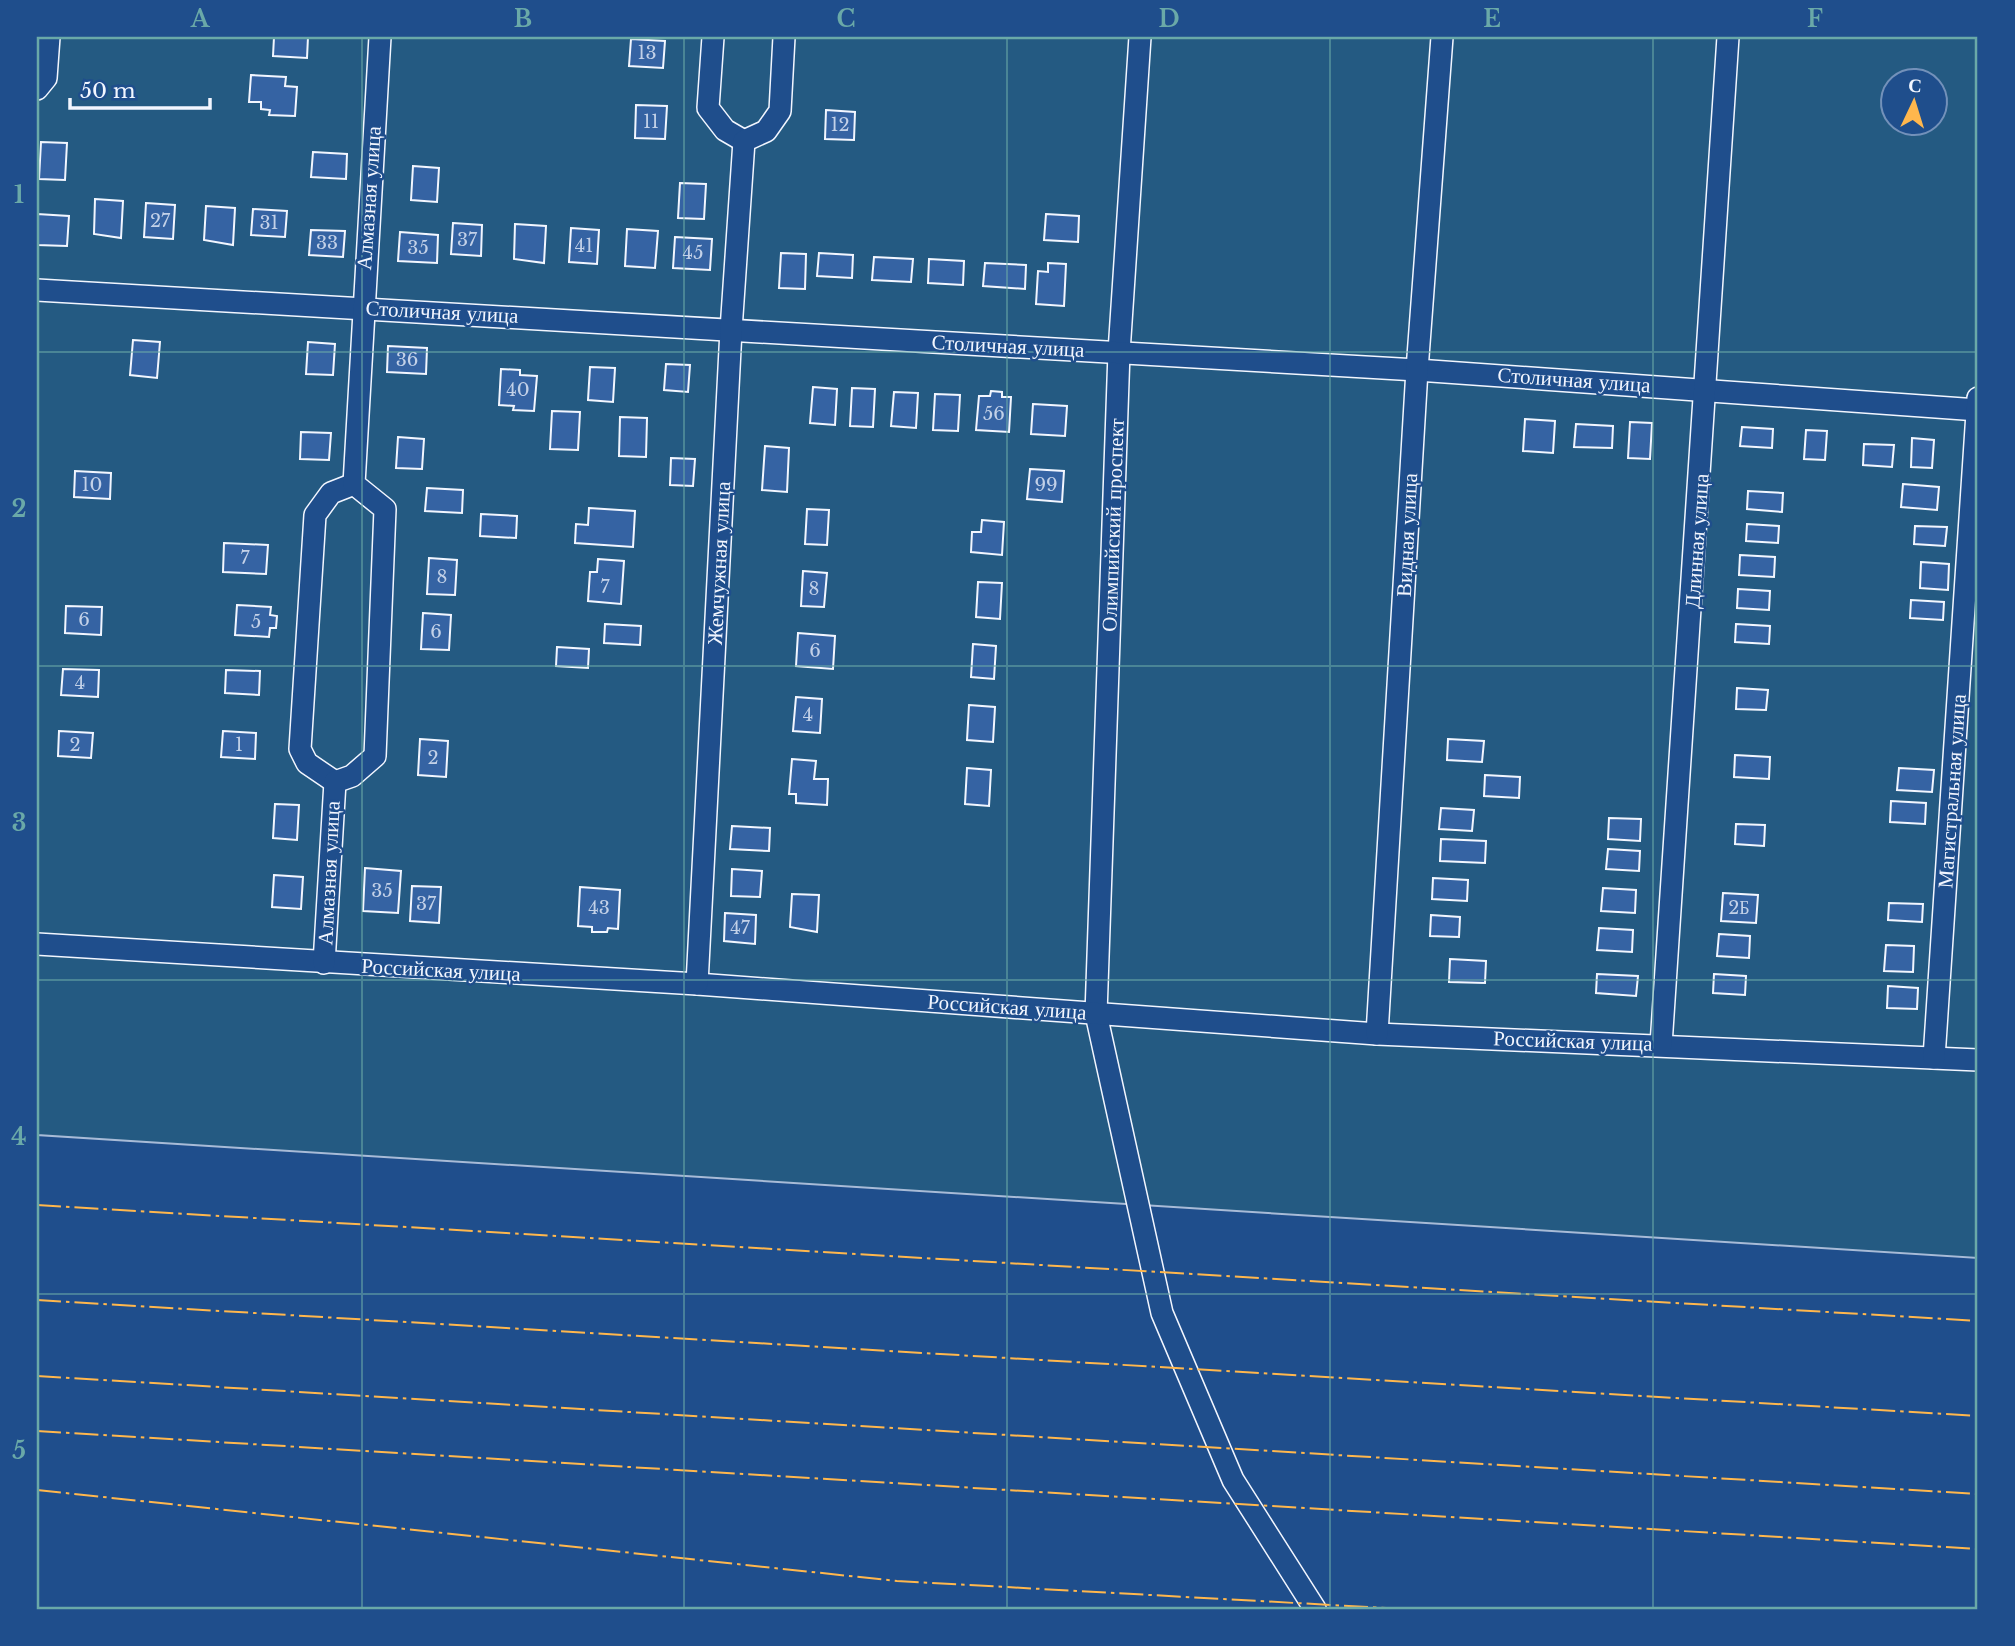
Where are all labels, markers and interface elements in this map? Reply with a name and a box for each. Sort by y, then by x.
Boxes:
text: A [190,5,211,33]
text: B [514,5,532,33]
text: C [837,5,855,33]
text: D [1158,5,1180,33]
text: E [1483,5,1501,33]
text: F [1807,5,1823,33]
house number: 13 [637,42,657,64]
scale bar [70,66,210,110]
north arrow [1878,66,1948,136]
text: С [1907,74,1923,97]
text: 50 m [80,78,136,104]
house number: 11 [643,111,659,133]
house number: 12 [830,114,850,136]
street label: Алмазная улица [351,124,387,271]
text: 1 [14,181,24,209]
house number: 27 [150,210,171,232]
house number: 31 [259,212,279,234]
house number: 37 [457,229,478,251]
house number: 33 [316,232,338,254]
house number: 41 [575,235,593,257]
house number: 35 [407,237,429,259]
house number: 45 [683,242,703,264]
street label: Столичная улица [365,295,520,329]
street label: Столичная улица [931,329,1086,363]
house number: 36 [396,349,418,371]
street label: Столичная улица [1497,362,1652,398]
house number: 40 [506,379,530,401]
house number: 56 [983,403,1005,425]
street label: Олимпийский проспект [1096,418,1130,632]
street label: Видная улица [1391,472,1423,598]
street label: Длинная улица [1679,472,1715,609]
house number: 10 [82,474,102,496]
house number: 99 [1034,474,1058,496]
street label: Жемчужная улица [702,480,736,645]
text: 2 [12,495,26,523]
house number: 7 [240,547,250,569]
house number: 8 [437,566,447,588]
house number: 7 [600,576,610,598]
house number: 8 [809,578,819,600]
house number: 6 [78,609,90,631]
house number: 5 [251,611,261,633]
house number: 6 [430,621,442,643]
house number: 6 [809,640,821,662]
house number: 4 [75,672,85,694]
street label: Магистральная улица [1932,692,1972,889]
house number: 4 [803,704,813,726]
house number: 2 [69,734,81,756]
house number: 1 [235,734,243,756]
house number: 2 [427,747,439,769]
street label: Алмазная улица [312,799,346,946]
text: 3 [12,809,26,837]
house number: 35 [371,880,393,902]
house number: 37 [416,893,437,915]
house number: 43 [588,897,610,919]
house number: 2Б [1728,897,1750,919]
house number: 47 [730,917,751,939]
street label: Российская улица [361,953,522,987]
street label: Российская улица [927,988,1088,1026]
street label: Российская улица [1493,1025,1654,1057]
text: 4 [11,1123,27,1151]
text: 5 [12,1437,26,1465]

